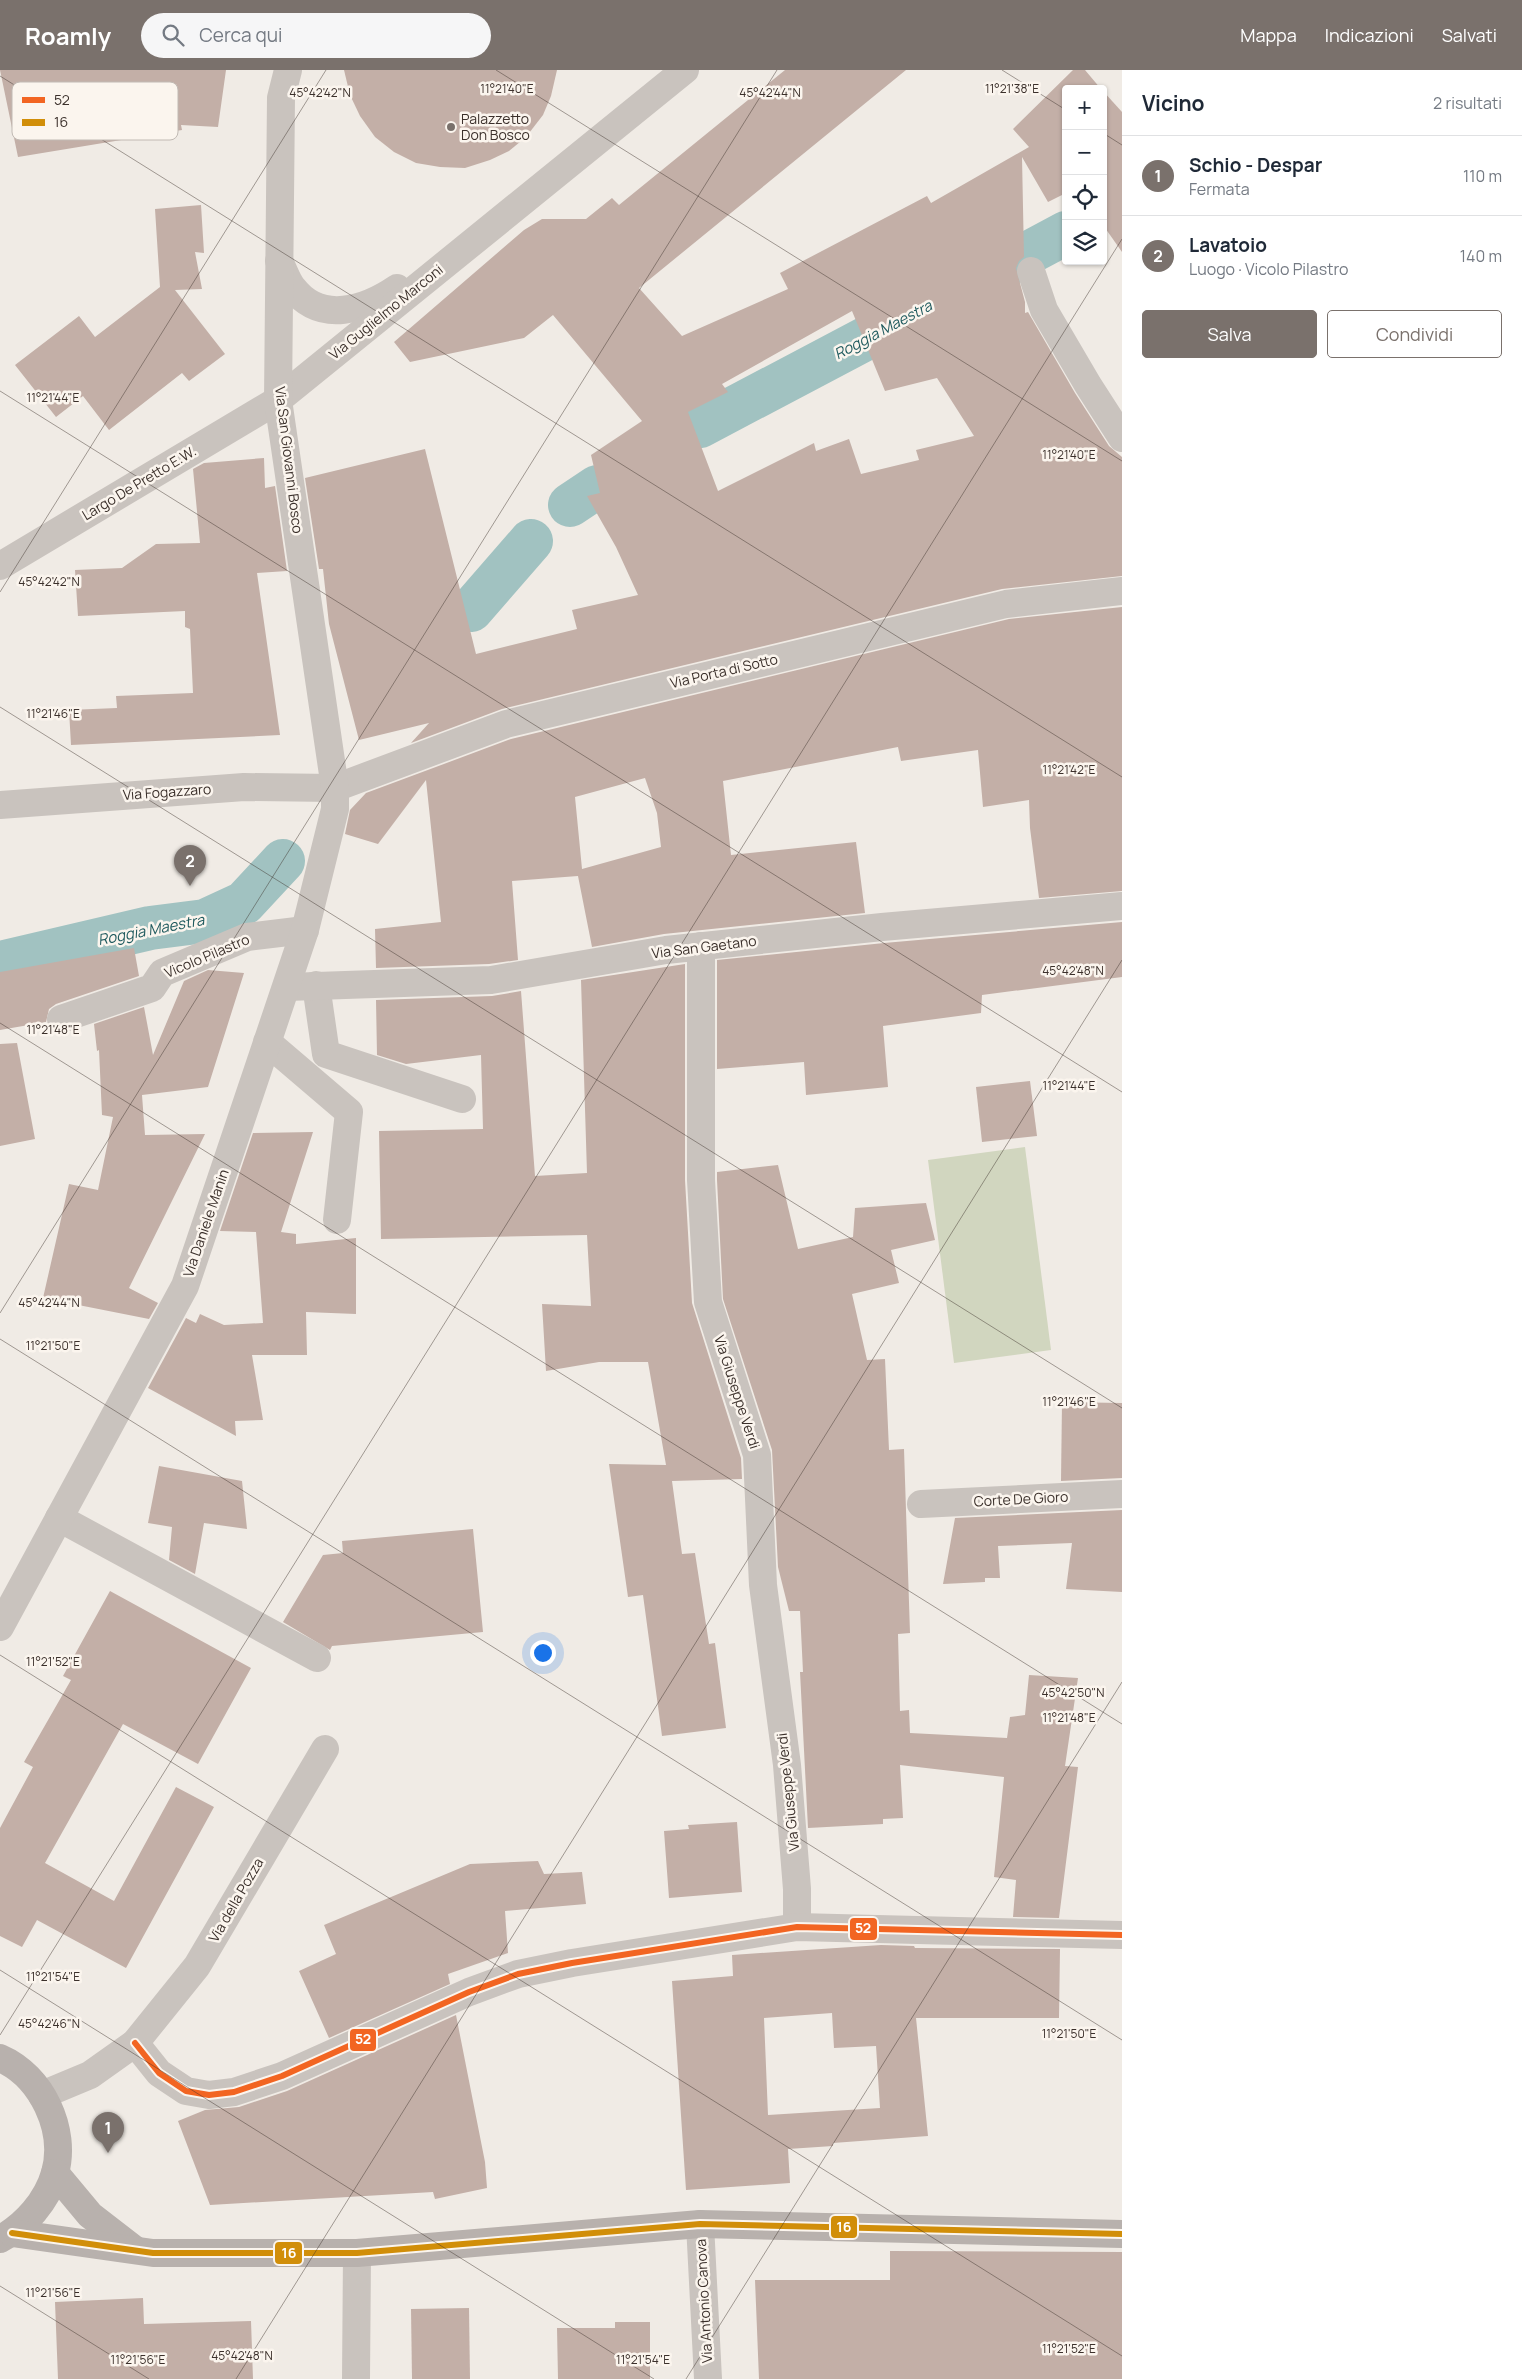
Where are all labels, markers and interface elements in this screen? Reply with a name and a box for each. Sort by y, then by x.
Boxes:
search box [141,13,491,58]
text: Roamly [25,19,111,52]
icon: search [159,21,187,49]
text: Cerca qui [199,22,282,48]
text: Mappa [1240,23,1297,47]
text: Indicazioni [1325,23,1414,47]
text: Salvati [1442,23,1497,47]
text: 11°21'40"E [480,80,534,97]
text: 11°21'38"E [985,80,1039,97]
legend [12,82,178,140]
text: 45°42'42"N [289,84,351,101]
text: 45°42'44"N [739,84,801,101]
map controls [1062,85,1107,265]
button: + [1062,85,1107,130]
text: Vicino [1142,89,1205,117]
text: 52 [54,90,70,109]
text: 2 risultati [1433,92,1502,114]
place label: Palazzetto Don Bosco [461,109,530,144]
text: 16 [54,112,68,131]
marker: Palazzetto Don Bosco [445,121,457,133]
button: − [1062,130,1107,175]
text: Schio - Despar [1189,152,1322,178]
text: 1 [1154,165,1162,187]
text: 110 m [1463,165,1502,187]
button: locate [1062,175,1107,220]
text: Fermata [1189,178,1250,200]
button: layers [1062,220,1107,265]
text: Lavatoio [1189,232,1267,258]
text: 2 [1153,245,1163,267]
text: 140 m [1460,245,1502,267]
text: Luogo · Vicolo Pilastro [1189,258,1349,280]
street label: Via Guglielmo Marconi [325,260,447,363]
water label: Roggia Maestra [830,295,936,364]
button: Salva [1142,310,1317,358]
button: Condividi [1327,310,1502,358]
street label: Via San Giovanni Bosco [271,385,308,534]
text: 11°21'44"E [27,389,80,406]
street label: Largo De Pretto E.W. [78,441,199,524]
text: 11°21'40"E [1042,446,1096,463]
text: 45°42'42"N [18,573,80,590]
street label: Via Porta di Sotto [668,649,780,692]
text: 11°21'46"E [26,705,80,722]
text: 11°21'42"E [1043,761,1096,778]
street label: Via Fogazzaro [122,779,212,804]
pin: 2 [174,845,206,886]
water label: Roggia Maestra [96,909,207,950]
street label: Vicolo Pilastro [161,929,252,982]
street label: Via San Gaetano [651,931,757,962]
text: 45°42'48"N [1042,962,1104,979]
text: 11°21'48"E [27,1021,80,1038]
text: 11°21'44"E [1043,1077,1096,1094]
street label: Via Daniele Manin [178,1166,233,1279]
text: 45°42'44"N [18,1294,80,1311]
street label: Via Giuseppe Verdi [710,1333,765,1451]
text: 11°21'50"E [26,1337,80,1354]
text: 11°21'46"E [1042,1393,1096,1410]
street label: Corte De Gioro [973,1487,1069,1510]
your location [530,1640,556,1666]
text: 11°21'52"E [26,1653,80,1670]
text: 45°42'50"N [1041,1684,1105,1701]
text: 11°21'48"E [1043,1709,1096,1726]
street label: Via Giuseppe Verdi [772,1732,803,1852]
street label: Via della Pozza [204,1854,267,1945]
line badge: 52 [849,1917,878,1941]
text: 52 [855,1918,871,1937]
text: 11°21'54"E [26,1968,80,1985]
text: 45°42'46"N [18,2015,80,2032]
text: 11°21'50"E [1042,2025,1096,2042]
line badge: 52 [349,2028,377,2052]
text: 52 [355,2029,371,2048]
pin: 1 [92,2112,124,2153]
line badge: 16 [830,2215,858,2239]
text: 16 [837,2217,851,2236]
street label: Via Antonio Canova [691,2239,716,2363]
line badge: 16 [274,2241,303,2265]
text: 16 [282,2243,296,2262]
text: 11°21'56"E [26,2284,81,2301]
text: 11°21'52"E [1042,2340,1096,2357]
text: 45°42'48"N [211,2347,273,2364]
text: 11°21'56"E [111,2351,166,2368]
text: 11°21'54"E [616,2351,670,2368]

